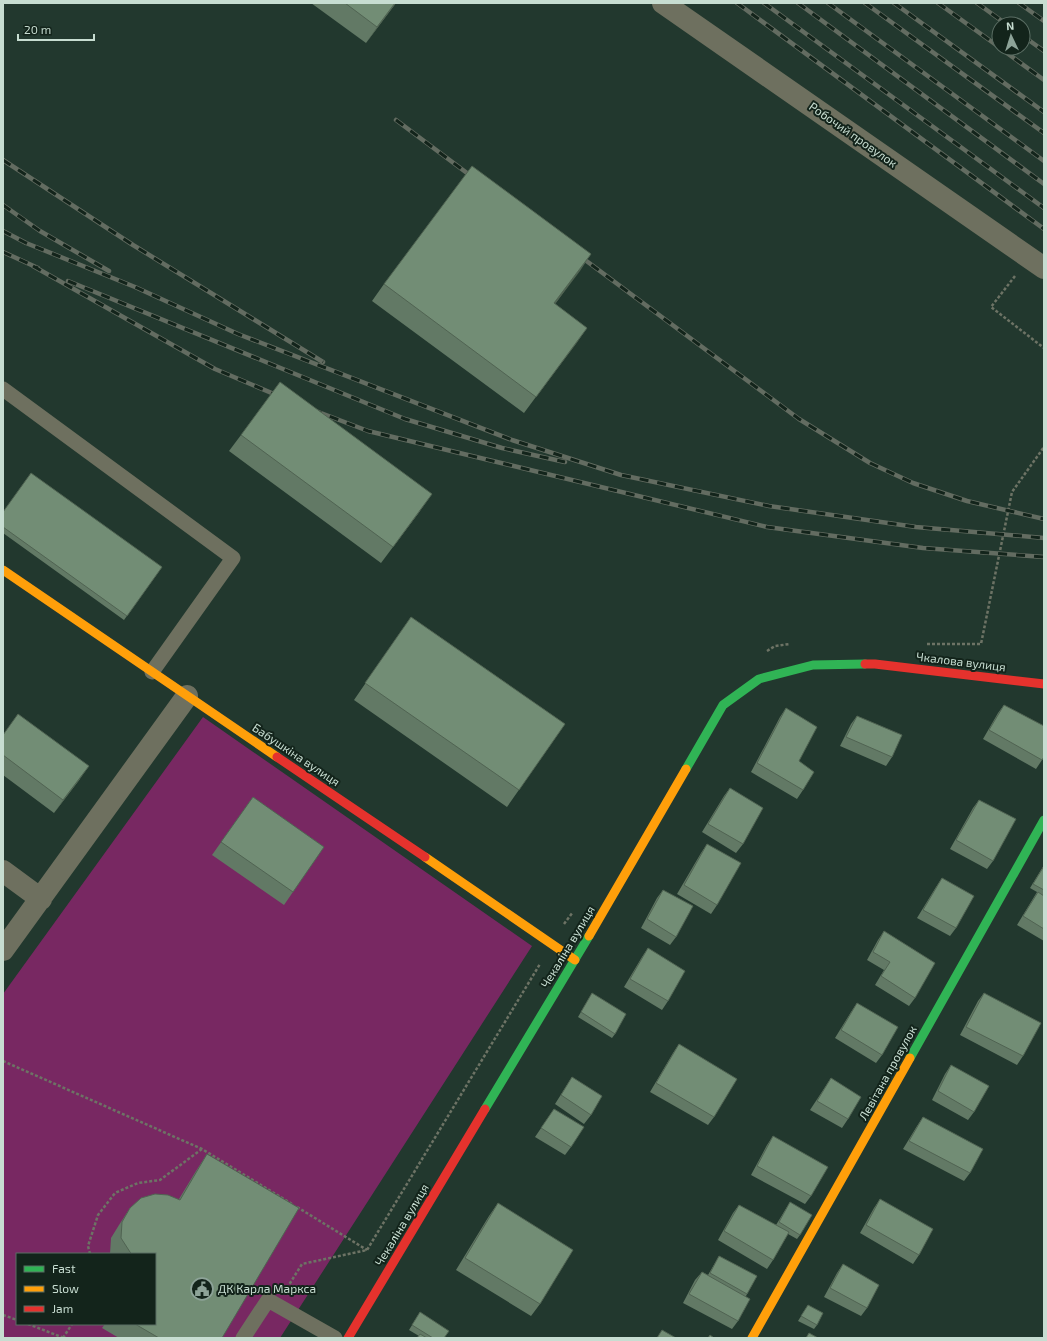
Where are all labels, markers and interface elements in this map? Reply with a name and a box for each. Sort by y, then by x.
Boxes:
scale bar [18,16,94,42]
north arrow [991,16,1031,56]
text: N [1006,19,1015,32]
text: 20 m [24,22,51,36]
street label: Робочий провулок [806,99,901,171]
street label: Чкалова вулиця [915,649,1007,674]
street label: Бабушкіна вулиця [250,720,343,789]
street label: Чекаліна вулиця [537,903,598,990]
street label: Левітана провулок [855,1022,920,1123]
street label: Чекаліна вулиця [371,1181,432,1268]
legend [16,1253,156,1325]
text: Fast [52,1261,76,1275]
public building icon: ДК Карла Маркса [189,1276,215,1302]
text: Slow [52,1281,79,1295]
place label: ДК Карла Маркса [218,1281,316,1295]
text: Jam [52,1301,73,1315]

